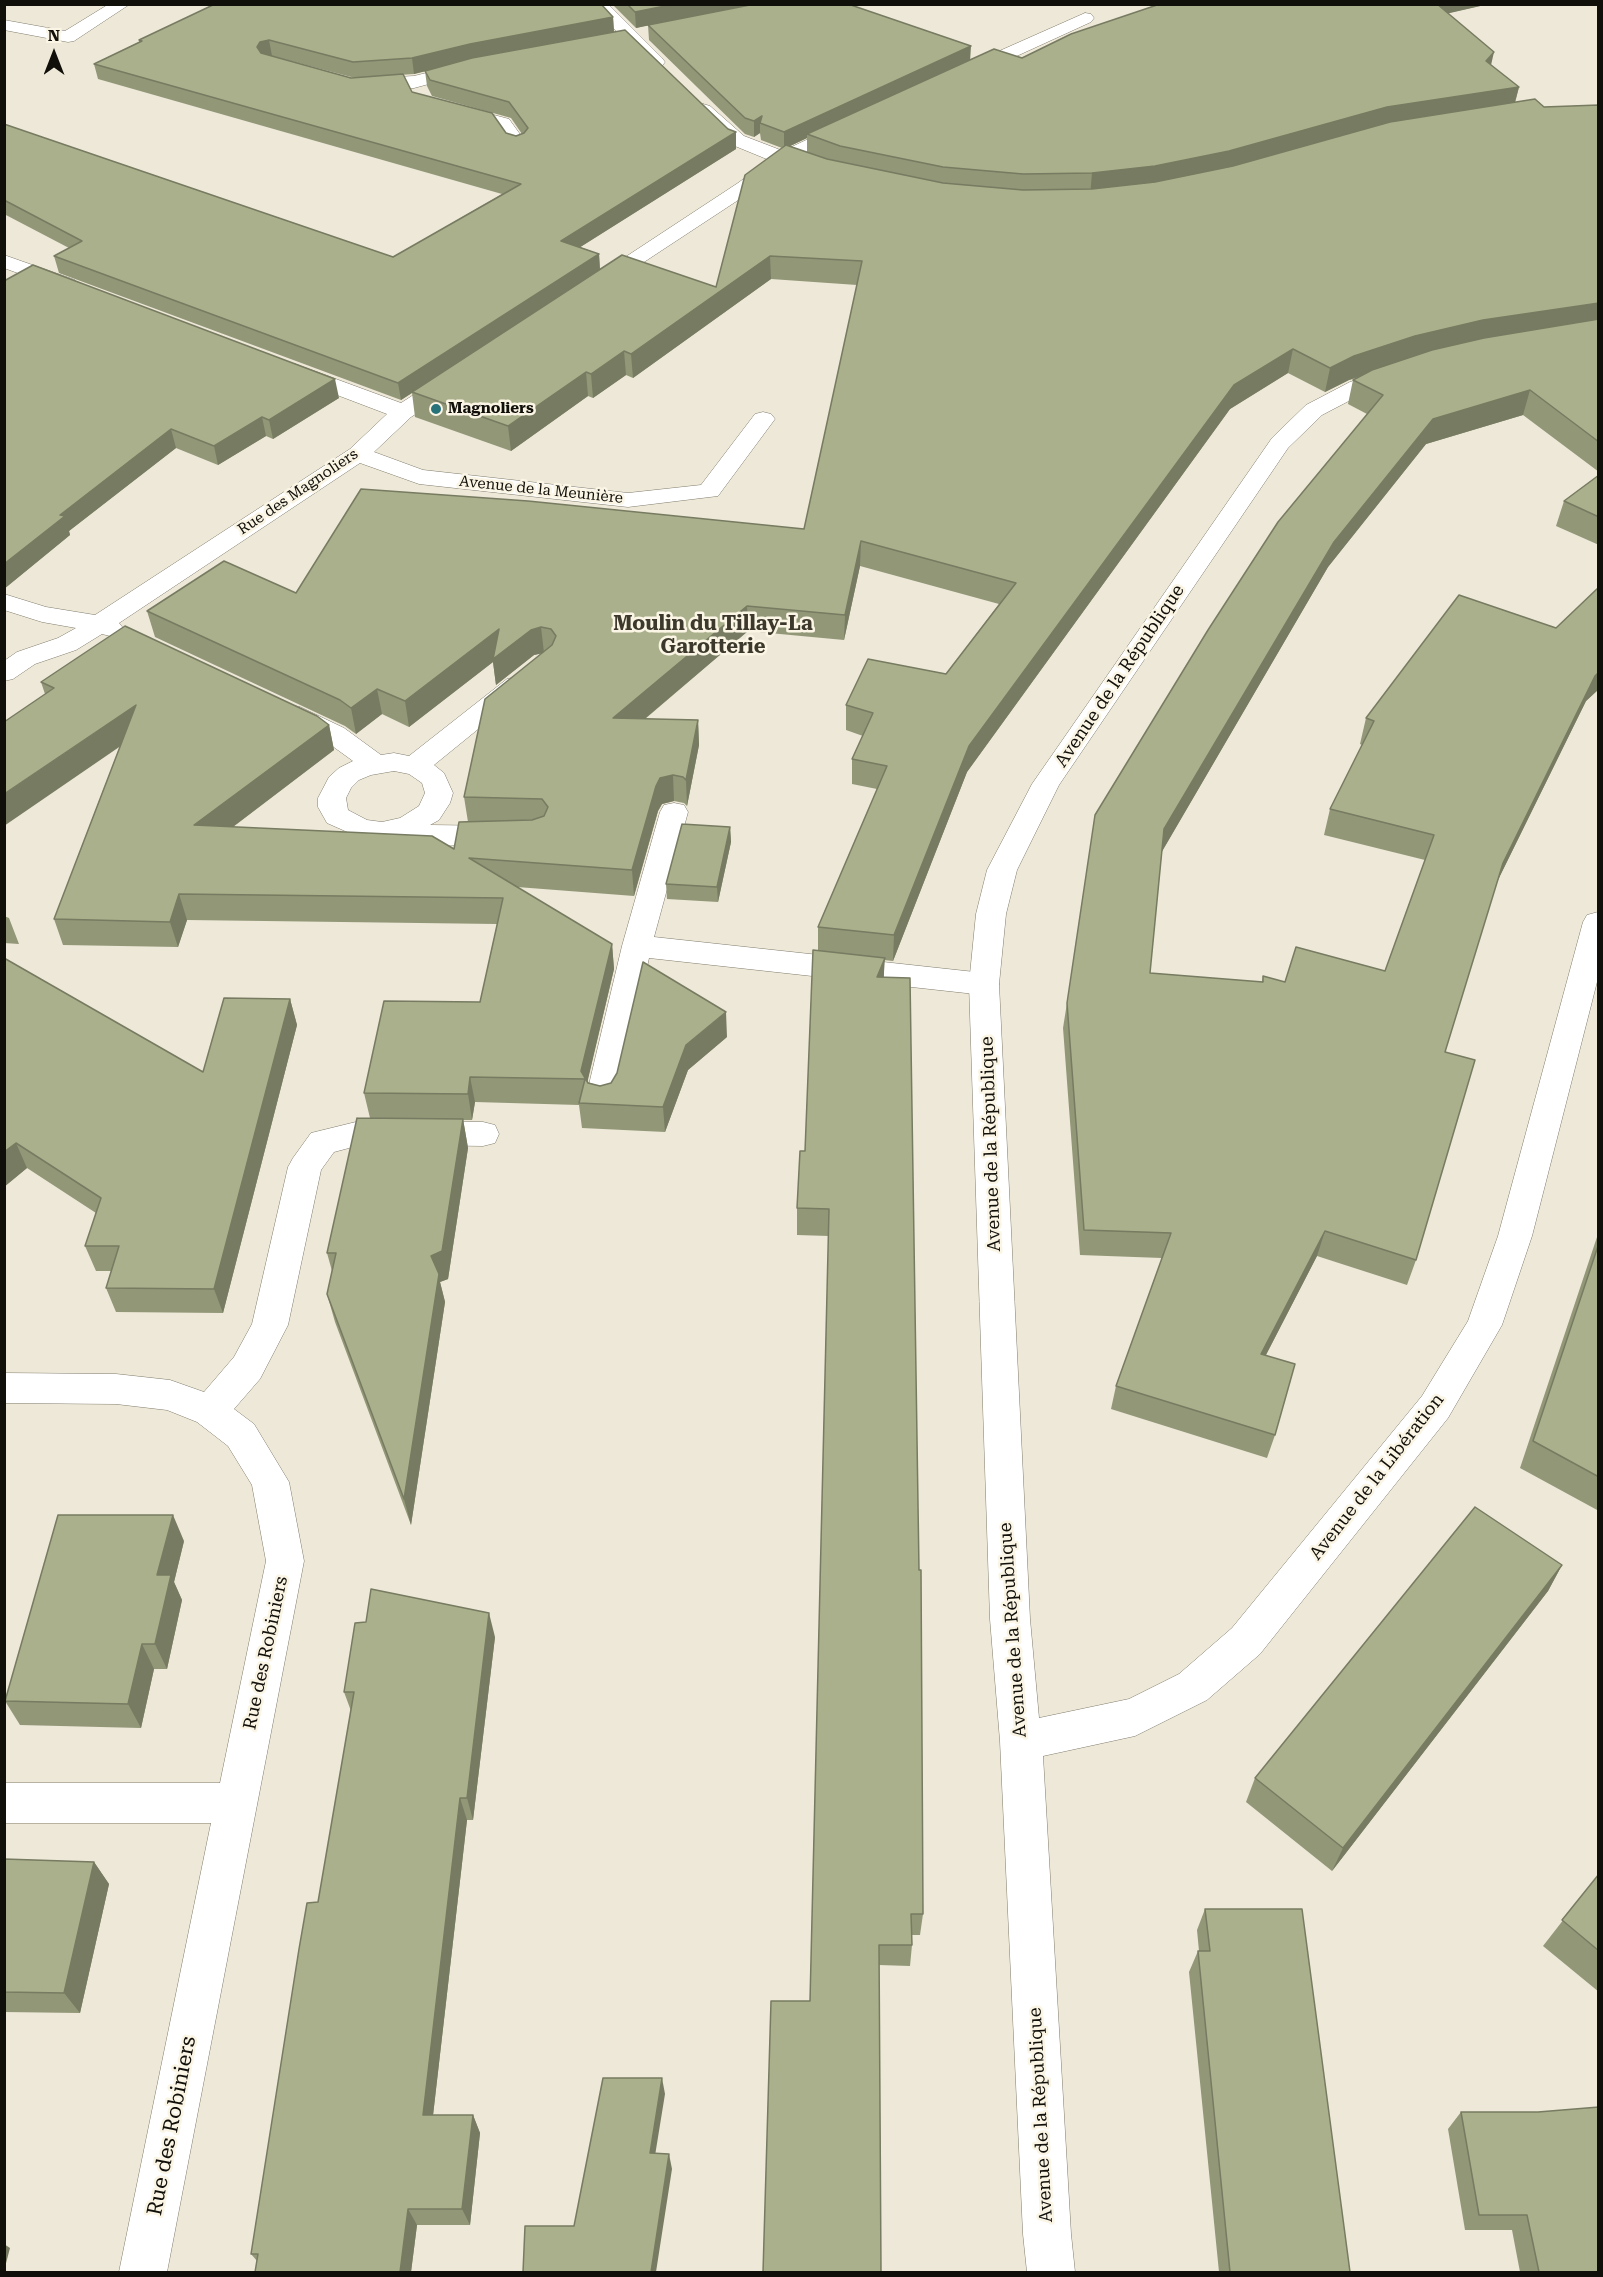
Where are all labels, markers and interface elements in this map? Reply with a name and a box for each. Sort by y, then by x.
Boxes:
north arrow [24,24,84,84]
text: N [48,26,60,45]
place label: Magnoliers [448,400,534,418]
marker: Magnoliers [429,402,443,416]
street label: Rue des Magnoliers [235,445,361,539]
street label: Avenue de la Meunière [458,472,624,508]
street label: Avenue de la République [1051,581,1189,771]
district label: Moulin du Tillay-La Garotterie [613,612,813,659]
street label: Avenue de la République [976,1036,1006,1252]
street label: Avenue de la Libération [1305,1389,1449,1565]
street label: Avenue de la République [995,1522,1031,1738]
street label: Rue des Robiniers [239,1574,293,1732]
street label: Avenue de la République [1025,2007,1057,2223]
street label: Rue des Robiniers [142,2034,202,2218]

